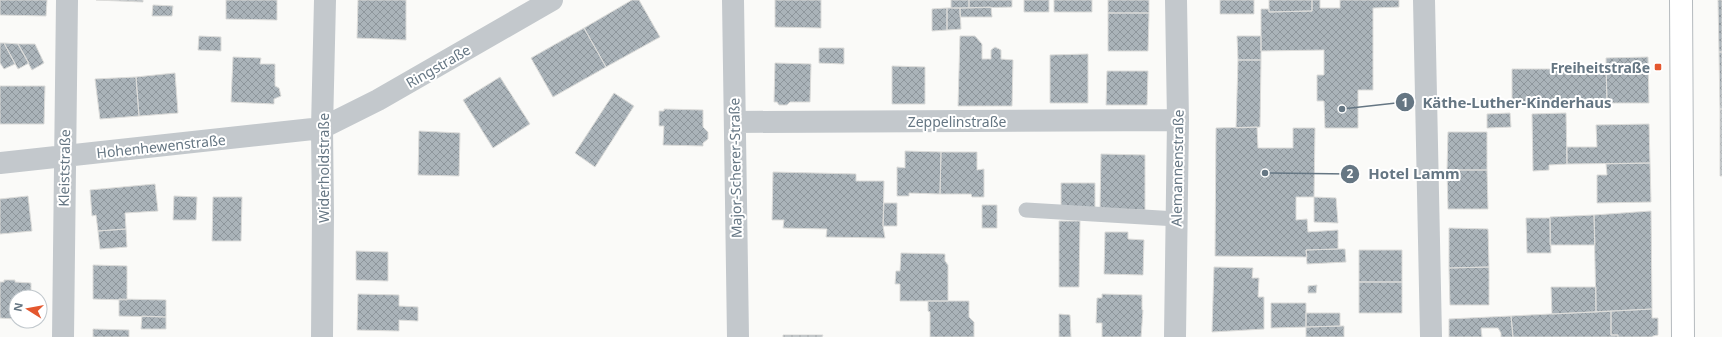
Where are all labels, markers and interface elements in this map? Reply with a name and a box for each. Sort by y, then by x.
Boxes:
street label: Ringstraße [402,40,474,92]
place label: Freiheitstraße [1550,58,1650,77]
marker: Freiheitstraße [1653,62,1663,72]
callout: Käthe-Luther-Kinderhaus [1395,89,1620,116]
text: Käthe-Luther-Kinderhaus [1422,92,1612,112]
text: 1 [1402,94,1408,111]
street label: Major-Scherer-Straße [724,98,746,238]
street label: Alemannenstraße [1166,109,1188,227]
street label: Zeppelinstraße [908,112,1006,131]
street label: Widerholdstraße [314,113,333,223]
street label: Kleiststraße [54,129,74,207]
street label: Hohenhewenstraße [96,130,227,162]
callout: Hotel Lamm [1340,160,1468,187]
text: Hotel Lamm [1368,163,1460,183]
text: 2 [1347,165,1354,182]
north arrow [8,289,48,329]
text: N [9,301,26,313]

